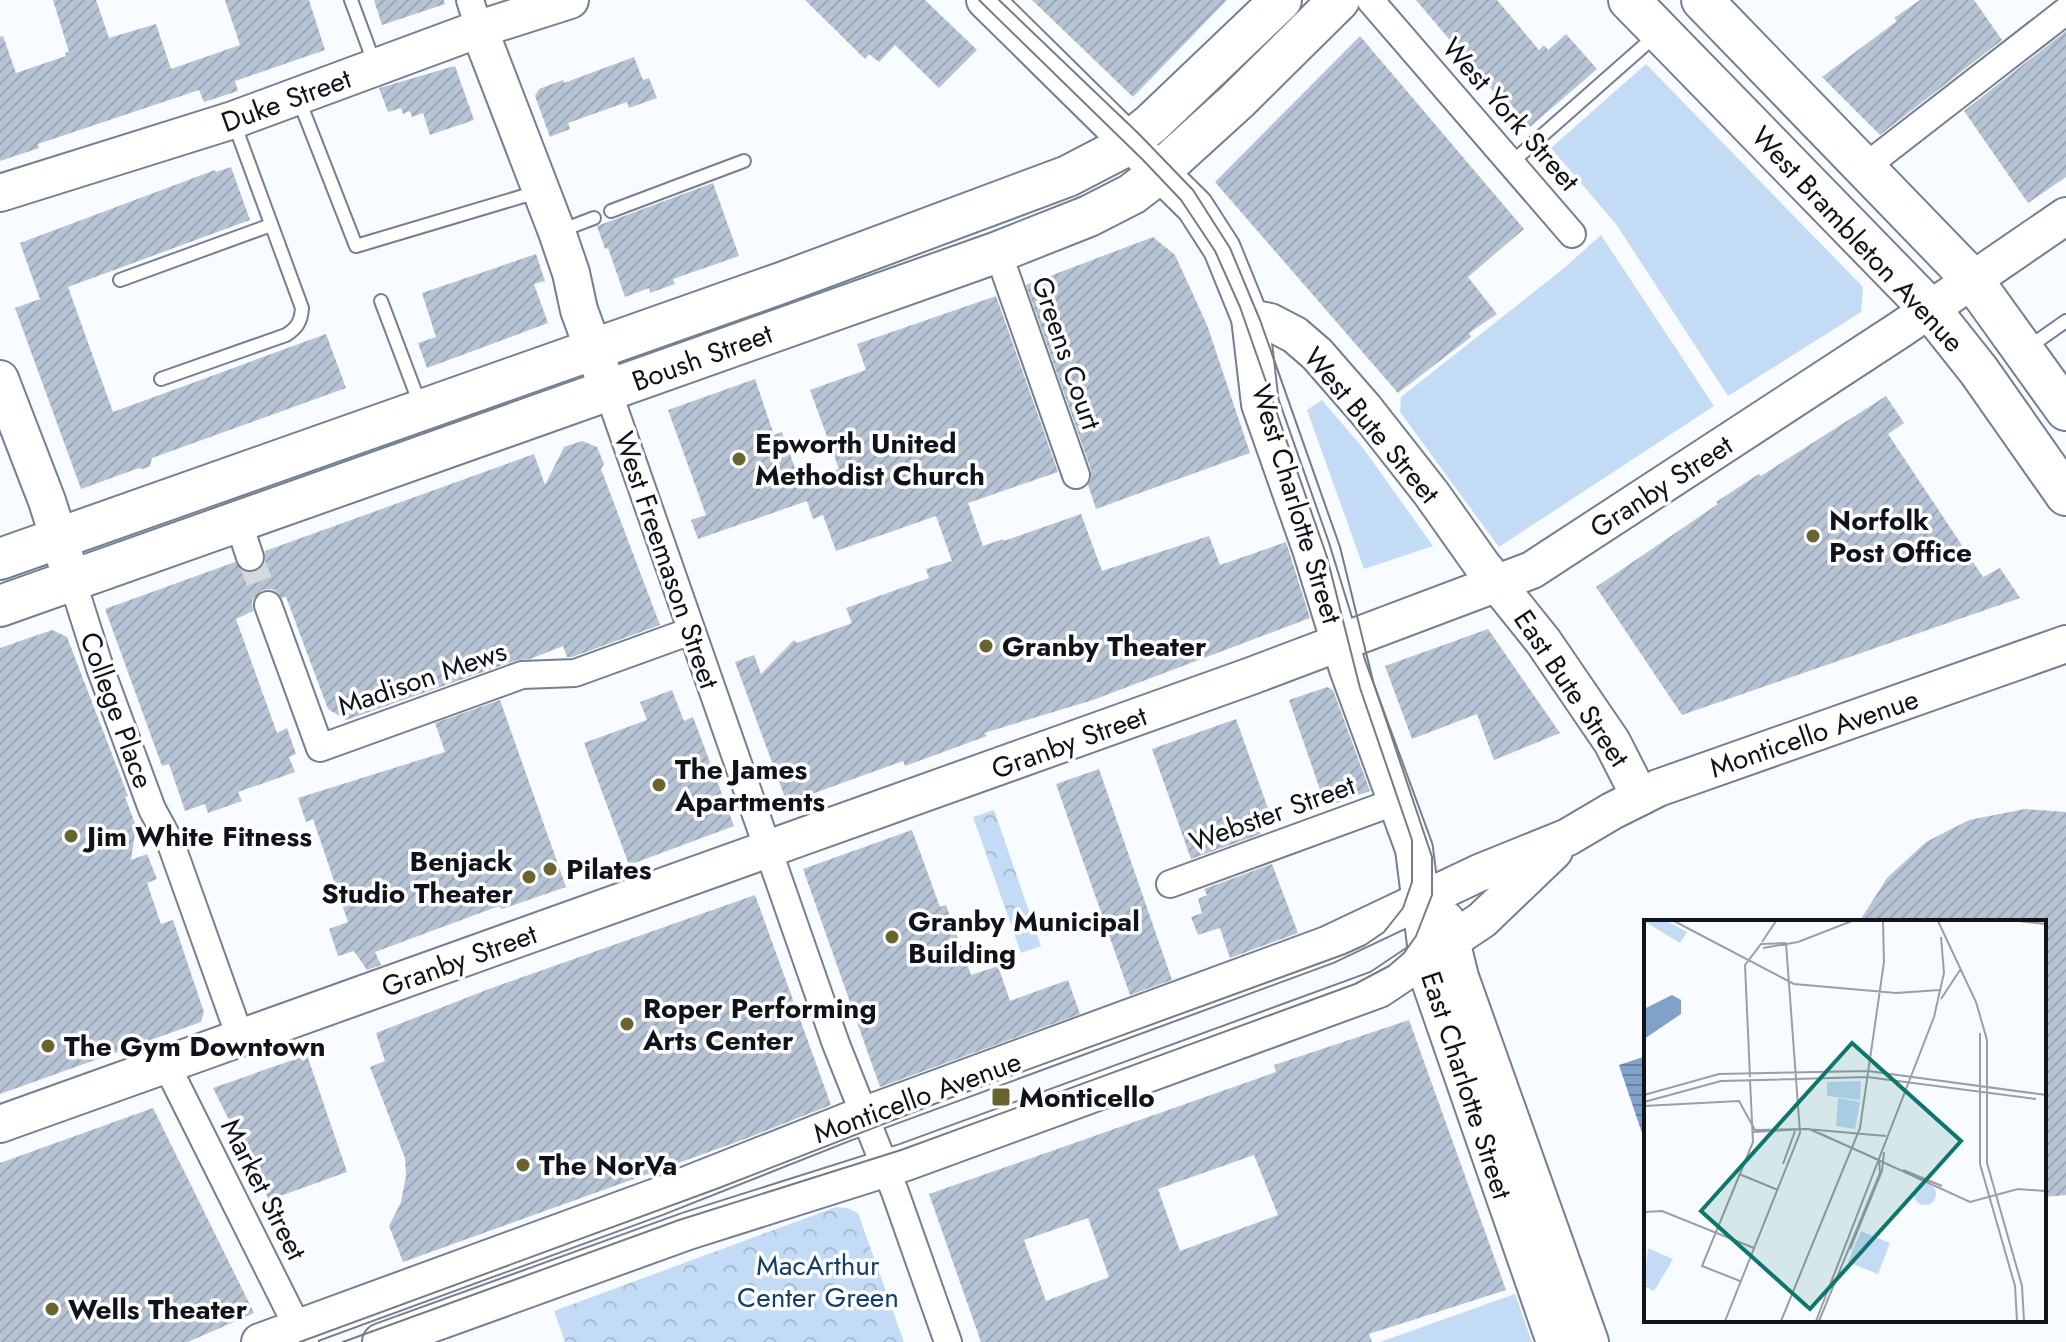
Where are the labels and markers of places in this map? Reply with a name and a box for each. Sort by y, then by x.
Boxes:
place label: Epworth United Methodist Church [755,423,985,496]
marker: Epworth United Methodist Church [730,450,748,468]
place label: Norfolk Post Office [1829,500,1972,573]
marker: Norfolk Post Office [1804,527,1822,545]
place label: Granby Theater [1002,626,1207,667]
marker: Granby Theater [977,637,995,655]
place label: The James Apartments [674,749,825,822]
marker: The James Apartments [650,776,668,794]
place label: Jim White Fitness [82,816,312,857]
marker: Jim White Fitness [62,827,80,845]
place label: Benjack Studio Theater [321,841,513,914]
place label: Pilates [566,849,652,890]
marker: Pilates [541,860,559,878]
marker: Benjack Studio Theater [520,868,538,886]
place label: Granby Municipal Building [908,901,1140,974]
marker: Granby Municipal Building [883,928,901,946]
place label: Roper Performing Arts Center [642,988,877,1061]
marker: Roper Performing Arts Center [618,1015,636,1033]
place label: The Gym Downtown [64,1026,326,1067]
marker: The Gym Downtown [39,1037,57,1055]
place label: Monticello [1019,1077,1155,1118]
marker: Monticello [990,1086,1012,1108]
place label: The NorVa [539,1145,677,1186]
marker: The NorVa [514,1156,532,1174]
place label: Wells Theater [68,1289,248,1330]
marker: Wells Theater [43,1300,61,1318]

